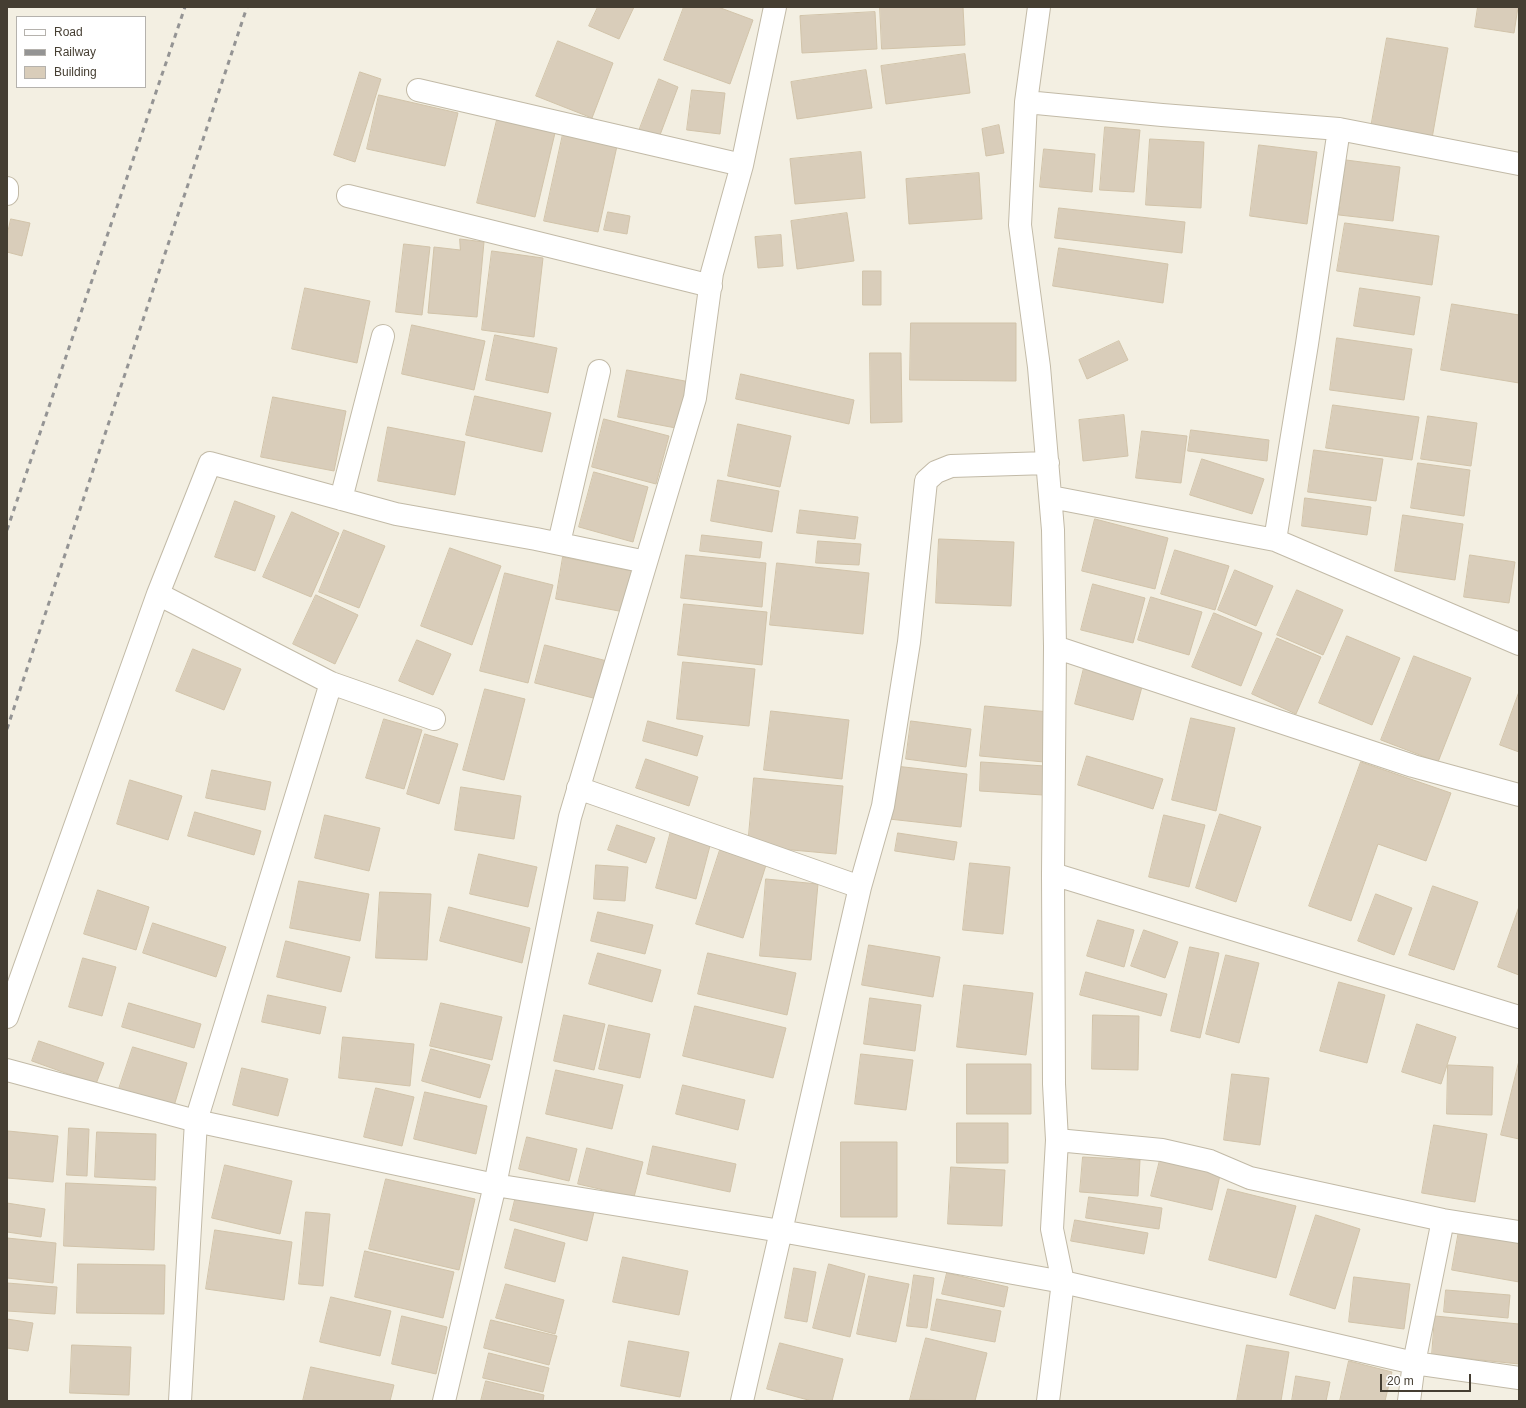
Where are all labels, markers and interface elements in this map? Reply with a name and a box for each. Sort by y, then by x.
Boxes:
legend [16,16,146,88]
text: Road [54,25,83,39]
text: Railway [54,45,96,59]
text: Building [54,65,97,79]
scale bar [1382,1366,1473,1392]
text: 20 m [1387,1374,1414,1388]

